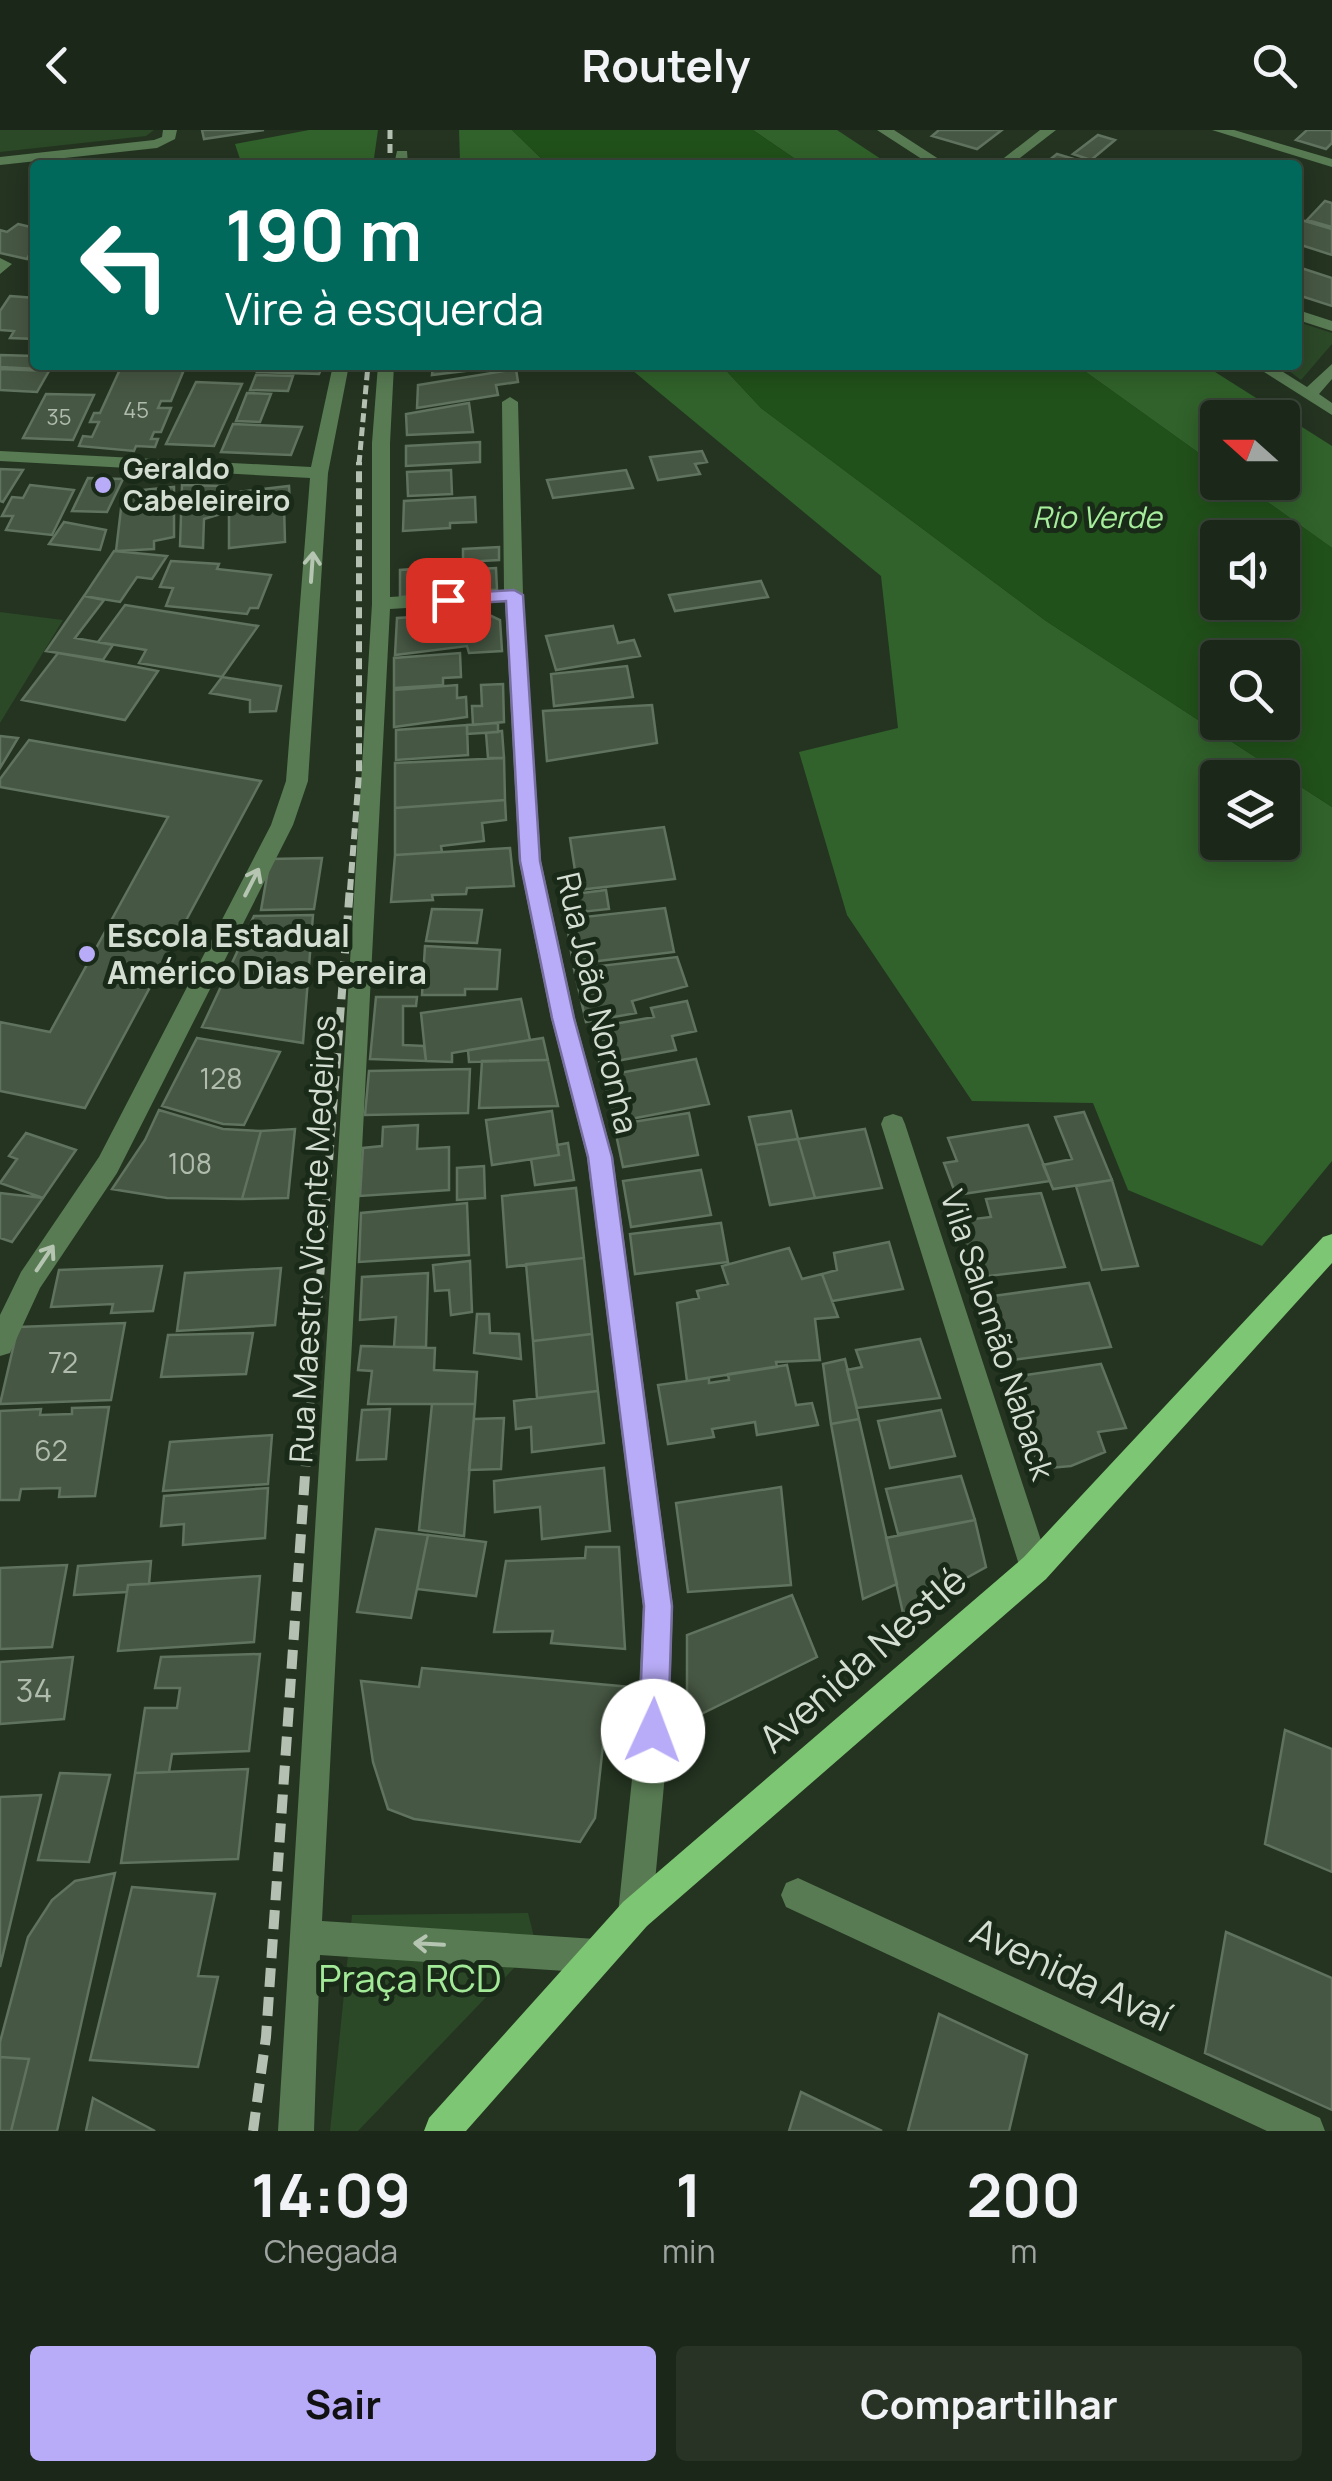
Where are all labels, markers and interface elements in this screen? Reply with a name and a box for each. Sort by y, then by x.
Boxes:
text: Routely [582,34,750,96]
icon: back [30,38,85,93]
icon: search [1247,38,1302,93]
text: 190 m [225,186,422,282]
icon: left [60,200,190,330]
text: Vire à esquerda [225,277,544,339]
house number: 45 [123,395,149,425]
north arrow [1200,400,1300,500]
map controls [1200,400,1300,860]
house number: 35 [47,402,71,432]
place label: Geraldo Cabeleireiro [123,449,290,519]
marker: Geraldo Cabeleireiro [92,474,114,496]
water label: Rio Verde [1032,496,1163,537]
button: sound [1200,520,1300,620]
one-way arrow [303,551,322,584]
pin [406,558,491,643]
icon: arrive [421,573,476,628]
button: search [1200,640,1300,740]
button: layers [1200,760,1300,860]
one-way arrow [243,868,262,897]
street label: Rua João Noronha [547,868,649,1138]
place label: Escola Estadual Américo Dias Pereira [107,913,427,994]
marker: Escola Estadual Américo Dias Pereira [76,943,98,965]
street label: Rua Maestro Vicente Medeiros [278,1014,346,1464]
house number: 128 [199,1059,243,1097]
house number: 108 [168,1144,212,1182]
street label: Vila Salomão Naback [930,1184,1066,1486]
one-way arrow [34,1244,55,1272]
house number: 72 [48,1343,78,1381]
house number: 62 [34,1431,68,1469]
street label: Avenida Nestlé [747,1554,977,1763]
house number: 34 [16,1668,52,1712]
position arrow [601,1679,705,1783]
street label: Avenida Avaí [963,1904,1181,2042]
one-way arrow [413,1934,445,1953]
park label: Praça RCD [319,1951,501,2003]
text: 14:09 [251,2153,411,2235]
text: 1 [676,2153,702,2235]
text: 200 [966,2153,1081,2235]
text: Chegada [264,2229,398,2273]
text: min [662,2229,716,2273]
text: m [1010,2229,1037,2273]
button: Sair [30,2346,656,2461]
button: Compartilhar [676,2346,1302,2461]

